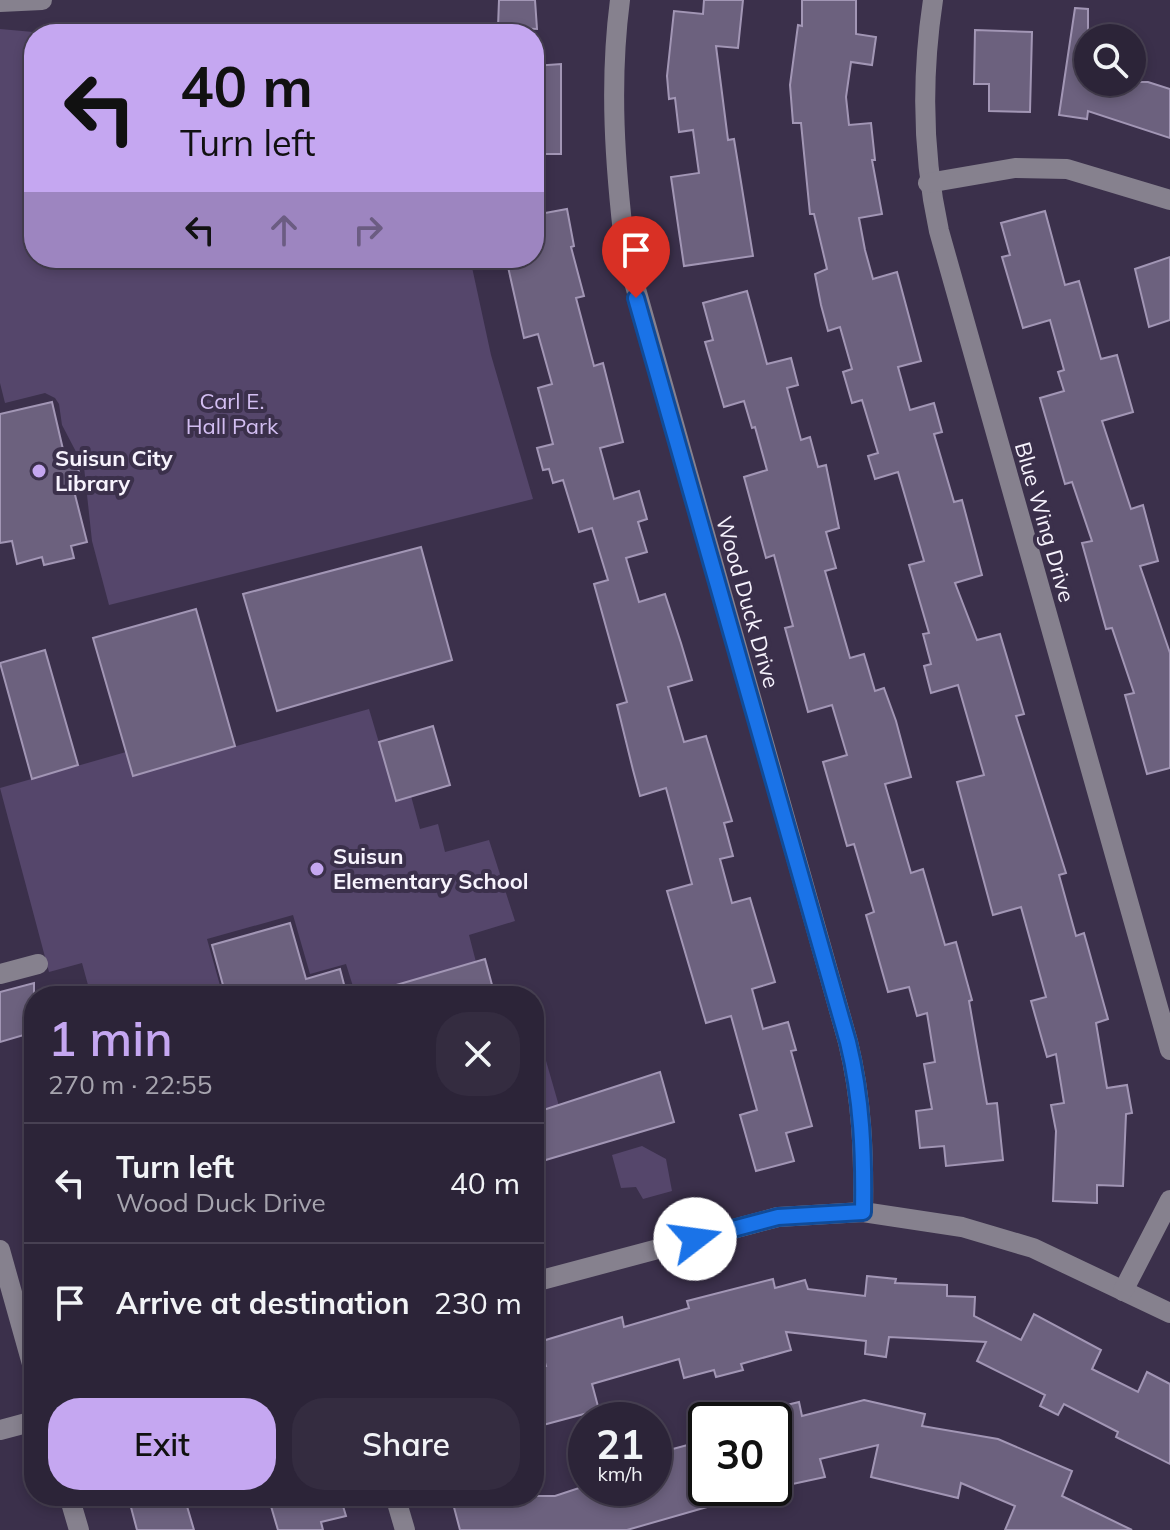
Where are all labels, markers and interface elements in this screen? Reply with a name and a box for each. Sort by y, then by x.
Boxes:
map controls [1074,24,1146,96]
button: search [1074,24,1146,96]
text: 40 m [180,51,313,121]
icon: left [48,56,152,160]
text: Turn left [180,120,316,165]
icon: left [178,208,222,252]
icon: ahead [262,208,306,252]
icon: right [346,208,390,252]
pin [602,216,670,298]
icon: arrive [614,228,658,272]
park label: Carl E. Hall Park [186,387,279,440]
street label: Blue Wing Drive [1009,439,1081,605]
place label: Suisun City Library [55,444,173,497]
marker: Suisun City Library [30,462,48,480]
street label: Wood Duck Drive [710,513,786,691]
place label: Suisun Elementary School [333,842,529,895]
marker: Suisun Elementary School [308,860,326,878]
text: 1 min [48,1008,173,1068]
button: close [436,1012,520,1096]
text: 270 m · 22:55 [48,1068,212,1101]
text: Turn left [116,1148,234,1186]
icon: left [48,1161,92,1205]
text: 40 m [450,1164,520,1202]
text: Wood Duck Drive [116,1186,326,1219]
position arrow [653,1197,737,1281]
icon: arrive [48,1281,92,1325]
text: Arrive at destination [116,1284,410,1322]
text: 230 m [434,1284,522,1322]
button: Exit [48,1398,276,1490]
button: Share [292,1398,520,1490]
speed limit sign: 30 [688,1402,792,1506]
text: 21 [596,1419,644,1469]
text: km/h [597,1461,643,1486]

